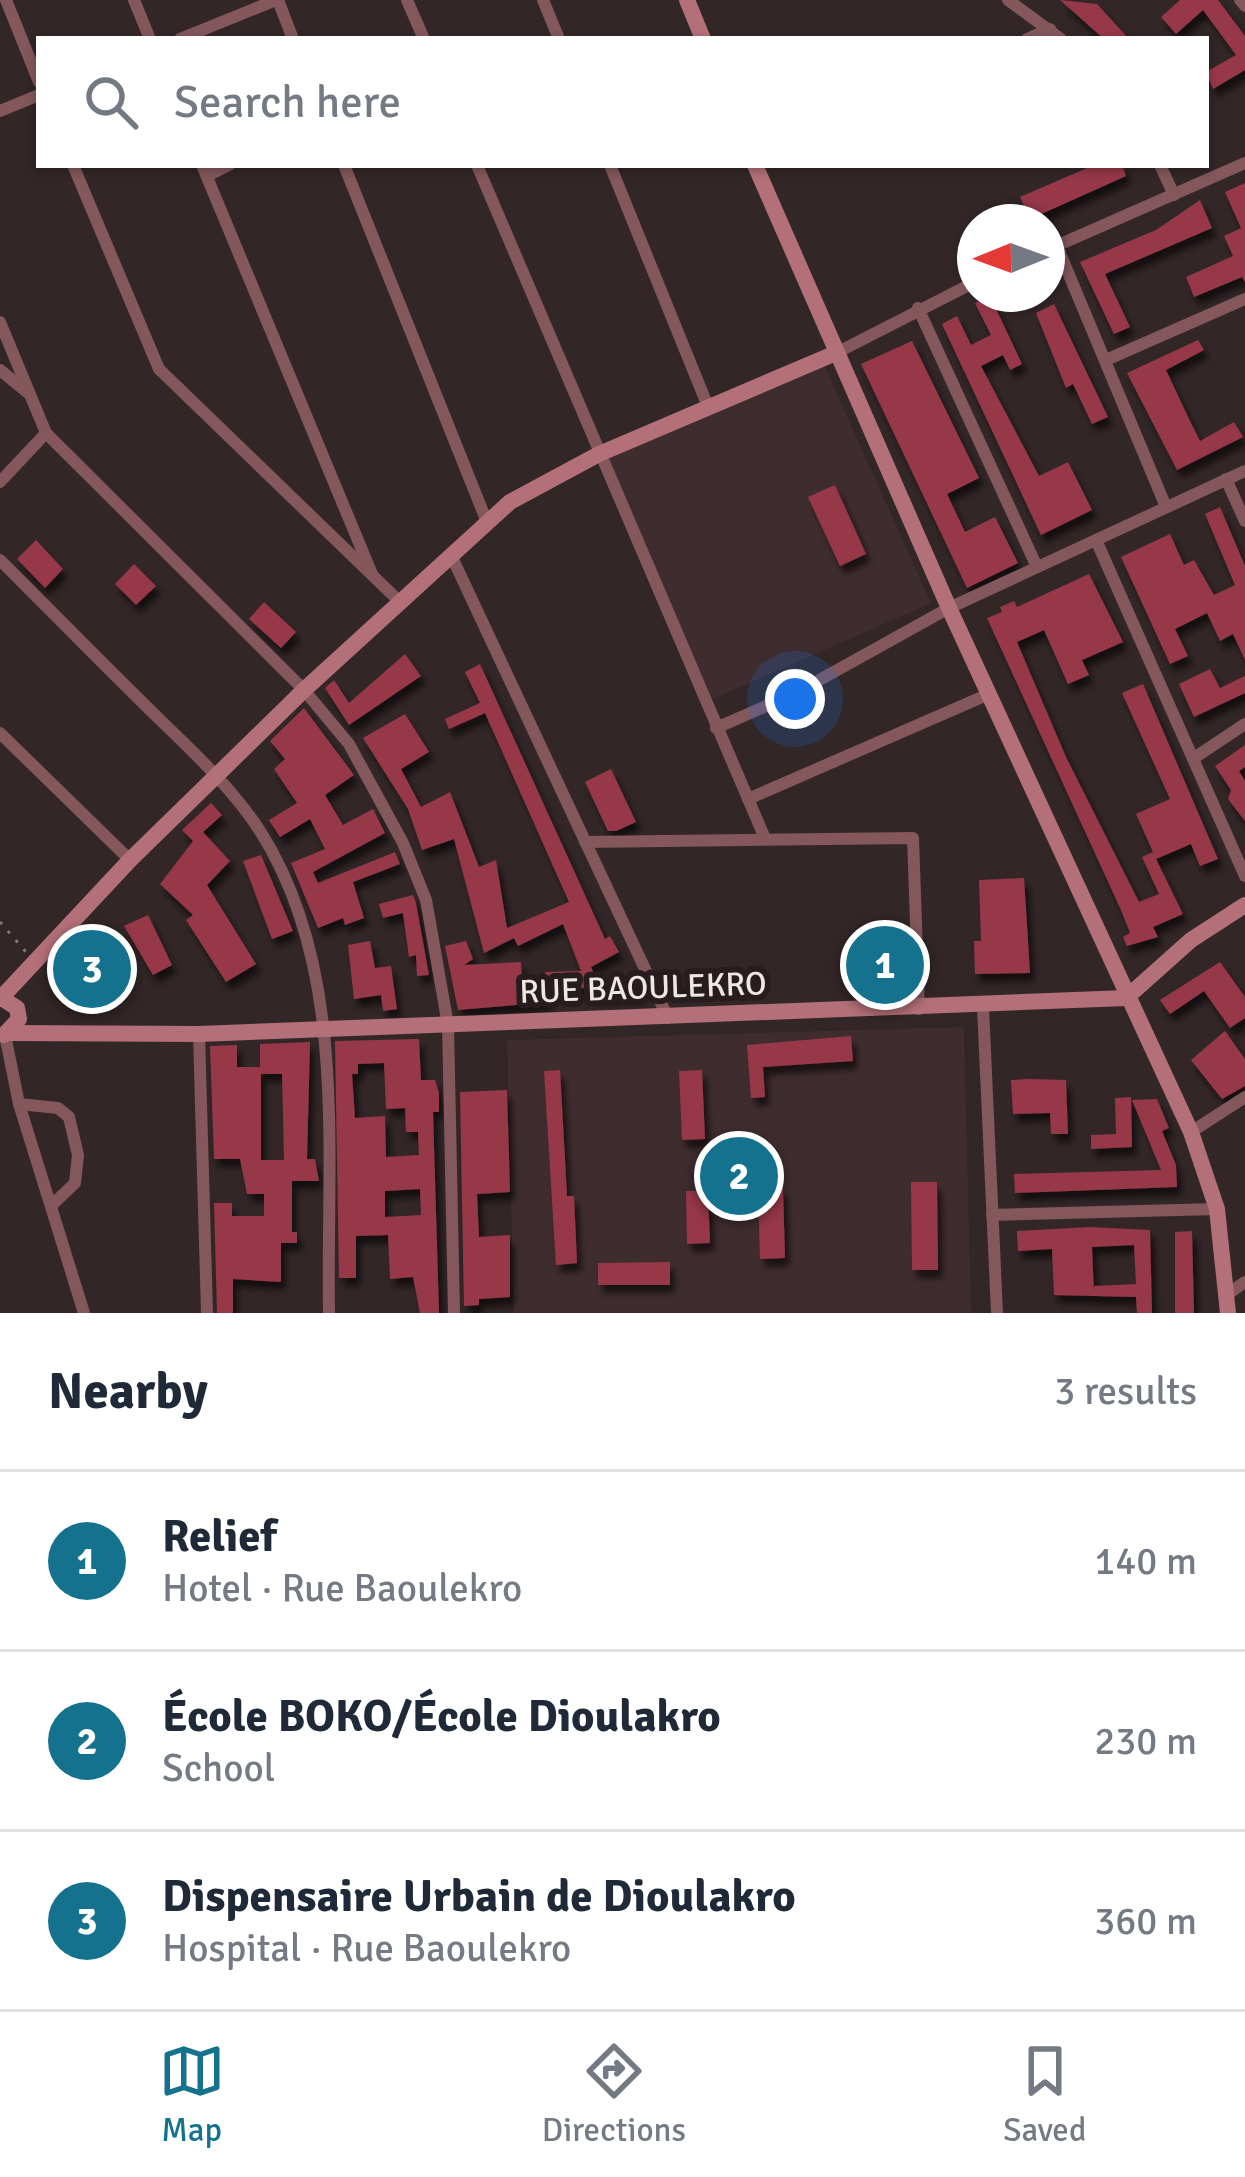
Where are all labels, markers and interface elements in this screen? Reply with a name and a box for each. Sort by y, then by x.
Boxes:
search box [36,36,1209,168]
icon: search [78,69,144,135]
text: Search here [174,75,401,130]
north arrow [957,204,1065,312]
your location [765,669,825,729]
pin: 1 [846,920,924,1010]
pin: 3 [53,924,131,1014]
street label: RUE BAOULEKRO [519,963,767,1013]
pin: 2 [700,1131,778,1221]
text: Nearby [48,1360,208,1423]
text: 3 results [1054,1367,1197,1415]
text: Relief [162,1509,277,1564]
text: 1 [76,1537,98,1585]
text: 140 m [1094,1537,1197,1585]
text: Hotel · Rue Baoulekro [162,1564,522,1612]
text: École BOKO/École Dioulakro [162,1689,721,1744]
text: 2 [76,1717,98,1765]
text: 230 m [1094,1717,1197,1765]
text: School [162,1744,275,1792]
text: Dispensaire Urbain de Dioulakro [162,1869,796,1924]
text: 3 [76,1897,98,1945]
text: 360 m [1094,1897,1197,1945]
text: Hospital · Rue Baoulekro [162,1924,571,1972]
tab: Map [159,2038,225,2151]
tab: Directions [542,2038,686,2151]
tab: Saved [1003,2038,1086,2151]

